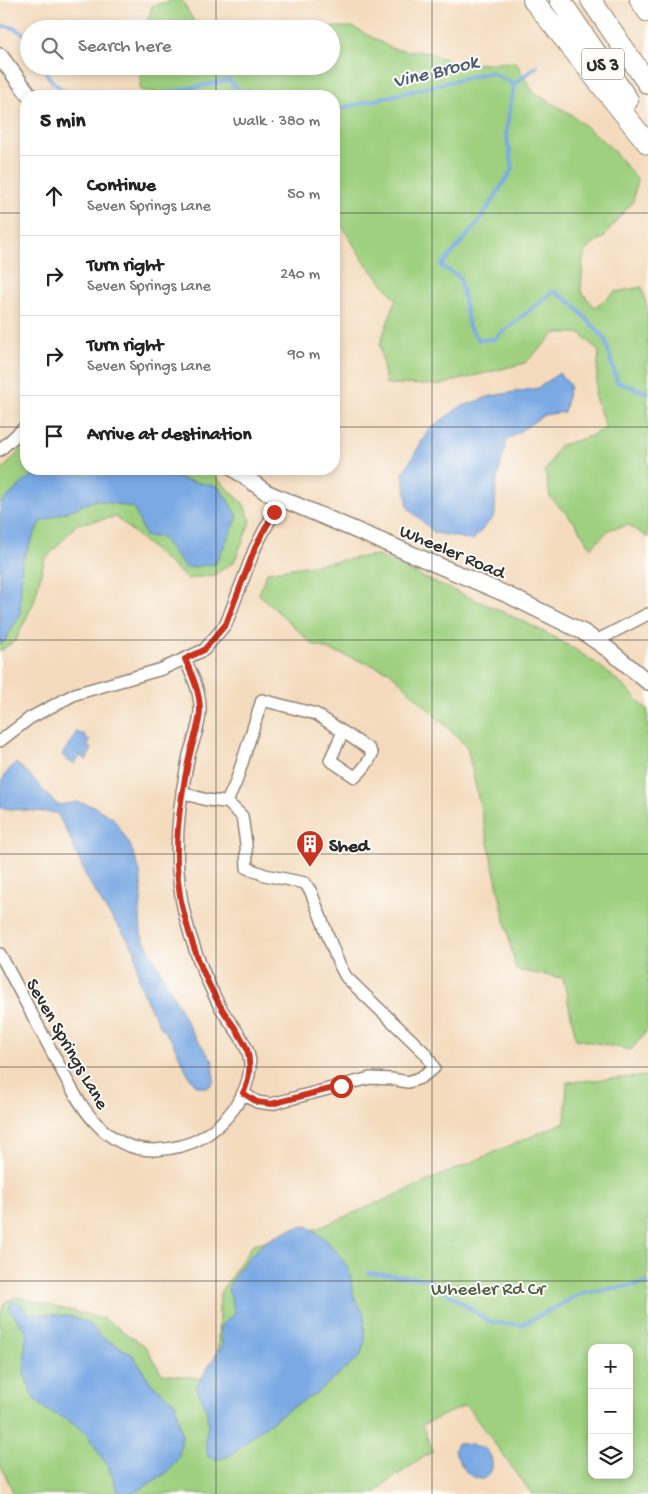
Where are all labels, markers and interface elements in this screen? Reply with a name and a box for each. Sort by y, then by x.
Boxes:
search box [20,20,340,75]
icon: search [38,34,66,62]
text: Search here [78,36,172,59]
road number: US 3 [582,49,624,80]
water label: Vine Brook [391,51,483,95]
text: 5 min [40,110,85,135]
text: Walk · 380 m [233,113,320,132]
text: Continue [87,175,156,198]
icon: ahead [40,182,68,210]
text: 50 m [287,186,320,205]
text: Seven Springs Lane [87,198,211,217]
text: Turn right [87,255,163,278]
icon: right [40,262,68,290]
text: 240 m [280,266,320,285]
text: Seven Springs Lane [87,278,211,297]
text: Turn right [87,335,163,358]
icon: right [40,342,68,370]
text: 90 m [288,346,320,365]
text: Seven Springs Lane [87,358,211,377]
icon: arrive [40,422,68,450]
text: Arrive at destination [87,424,251,447]
route end [263,501,286,524]
street label: Wheeler Road [395,521,510,587]
building icon: Shed [295,829,325,868]
place label: Shed [329,836,371,859]
street label: Seven Springs Lane [19,975,113,1114]
route start [330,1075,353,1098]
park label: Wheeler Rd Cr [431,1279,547,1302]
map controls [588,1344,633,1479]
button: + [588,1344,633,1389]
button: − [588,1389,633,1434]
button: layers [588,1434,633,1479]

